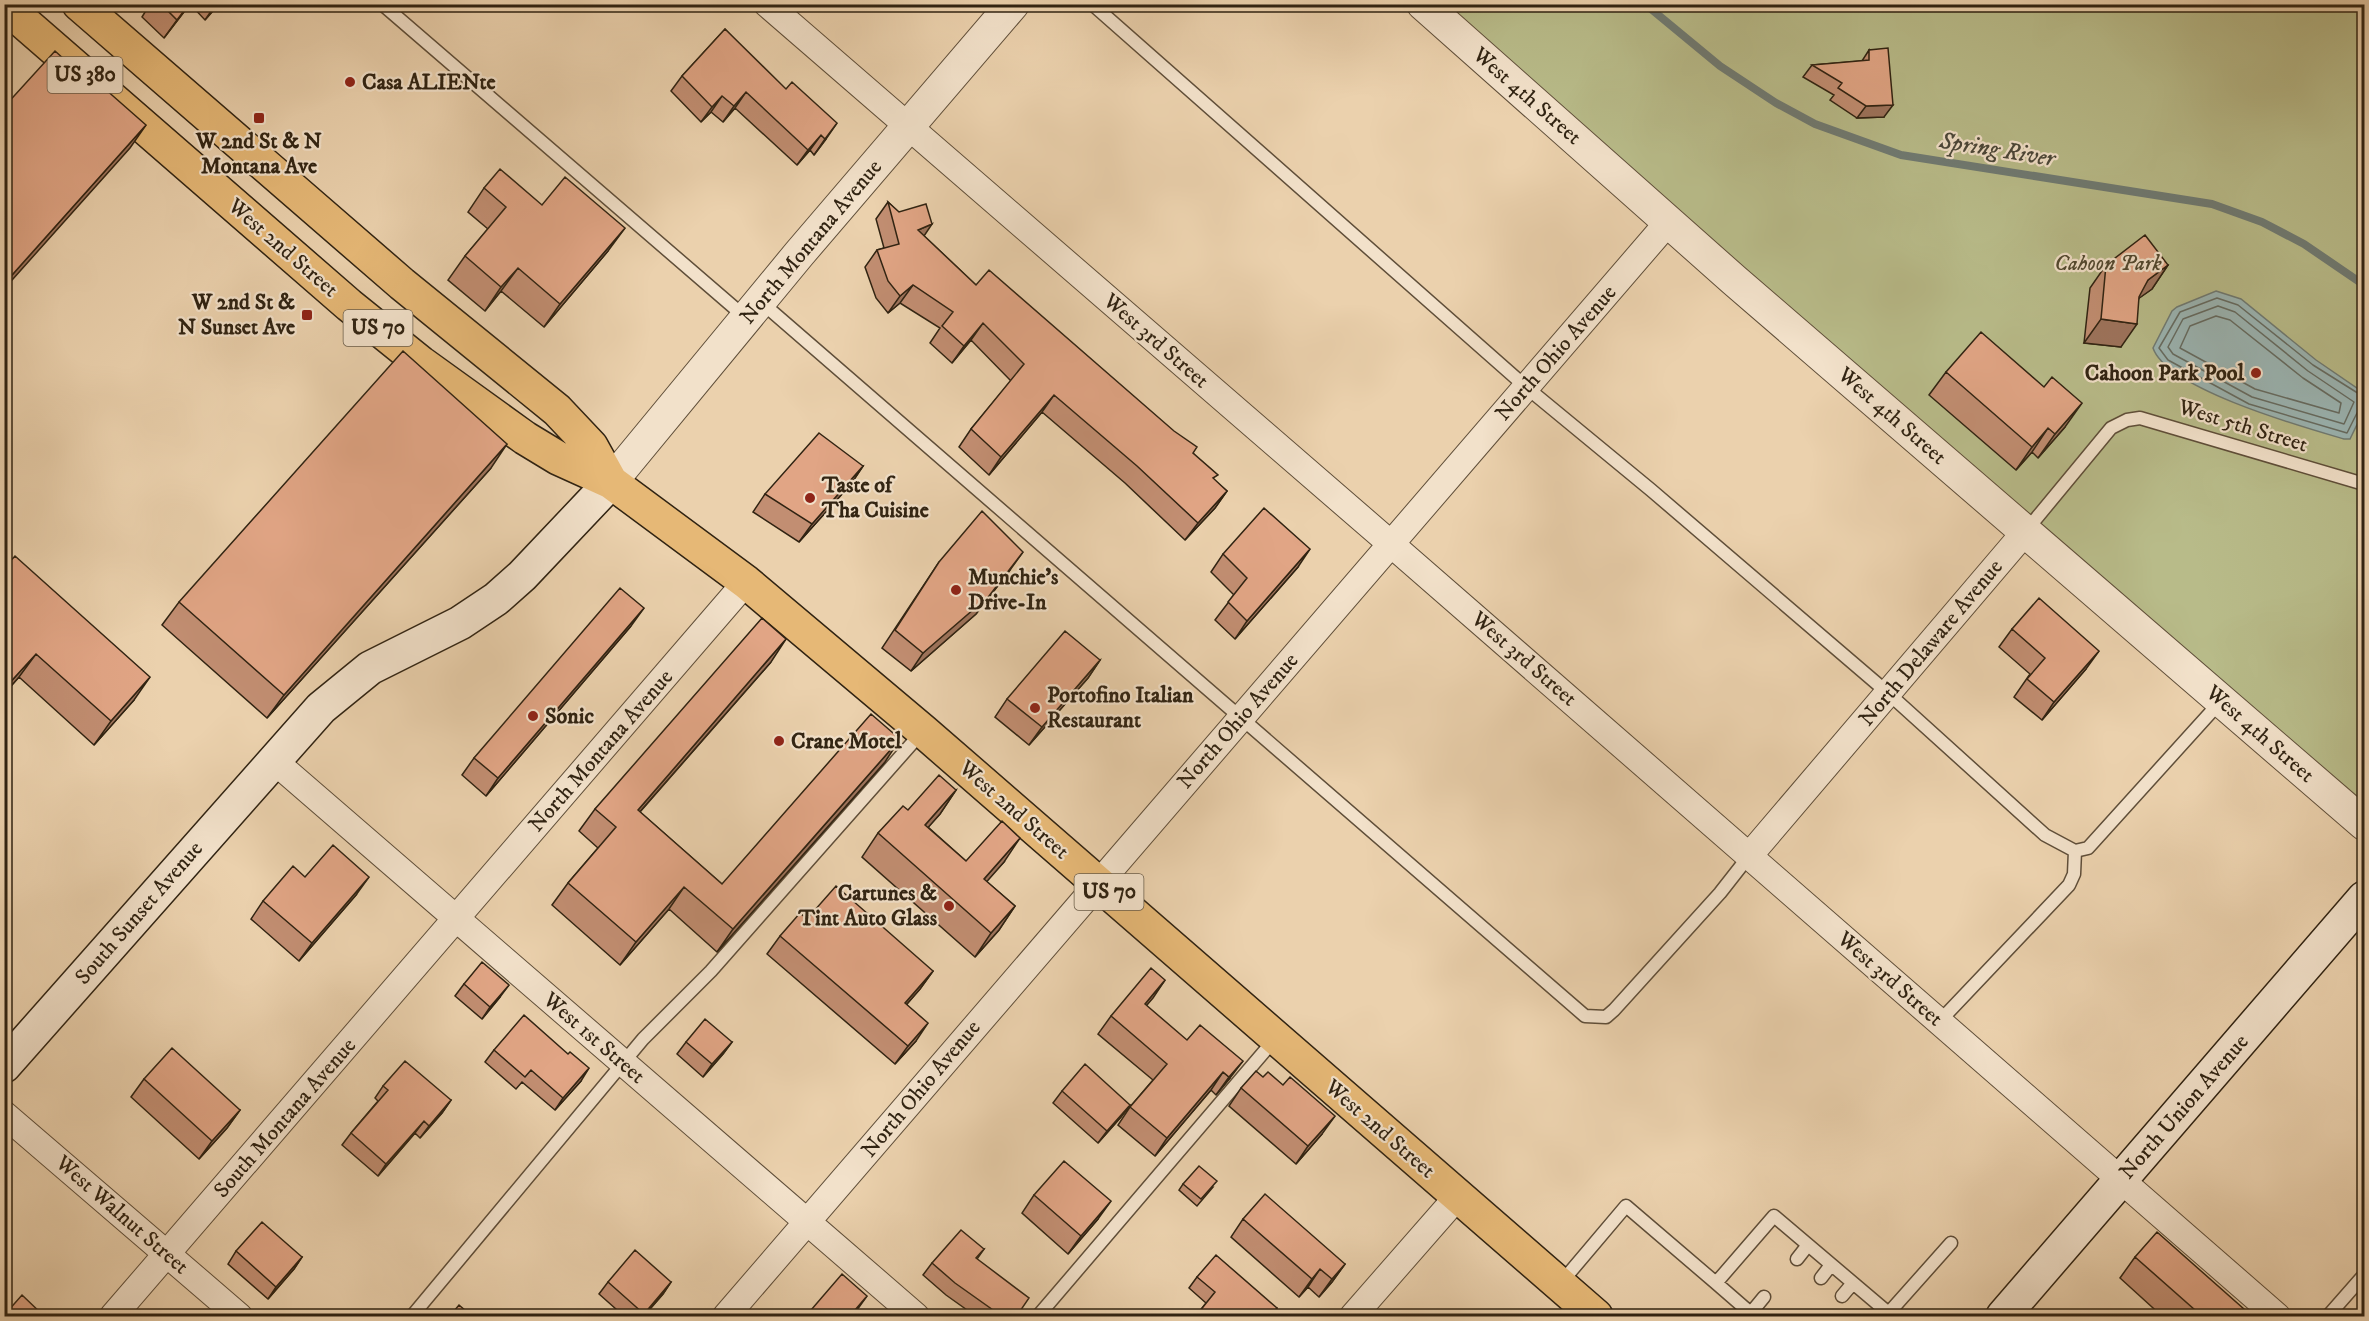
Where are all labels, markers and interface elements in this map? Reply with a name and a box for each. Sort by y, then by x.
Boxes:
street label: West 4th Street [1466,41,1587,151]
road number: US 380 [48,57,122,93]
place label: Casa ALIENte [362,69,496,96]
marker: Casa ALIENte [343,75,357,89]
marker: W 2nd St & N Montana Ave [252,111,266,125]
water label: Spring River [1936,126,2059,174]
place label: W 2nd St & N Montana Ave [195,128,322,180]
street label: North Montana Avenue [734,154,888,330]
street label: West 2nd Street [222,192,344,303]
park label: Cahoon Park [2054,250,2163,277]
street label: North Ohio Avenue [1490,280,1622,426]
street label: West 3rd Street [1097,287,1214,394]
place label: W 2nd St & N Sunset Ave [178,289,295,341]
marker: W 2nd St & N Sunset Ave [300,308,314,322]
road number: US 70 [344,310,412,346]
place label: Cahoon Park Pool [2085,360,2244,387]
street label: West 4th Street [1831,361,1952,471]
marker: Cahoon Park Pool [2249,366,2263,380]
street label: West 5th Street [2174,393,2311,458]
place label: Taste of Tha Cuisine [821,472,929,524]
marker: Taste of Tha Cuisine [803,491,817,505]
street label: North Delaware Avenue [1853,554,2009,732]
place label: Munchie's Drive-In [968,564,1059,616]
marker: Munchie's Drive-In [949,583,963,597]
street label: West 3rd Street [1465,605,1582,712]
street label: North Ohio Avenue [1172,648,1304,794]
street label: North Montana Avenue [523,664,679,838]
street label: West 4th Street [2199,679,2320,789]
place label: Portofino Italian Restaurant [1047,682,1194,734]
marker: Portofino Italian Restaurant [1028,701,1042,715]
place label: Sonic [545,703,594,730]
marker: Sonic [526,709,540,723]
place label: Crane Motel [791,728,902,755]
marker: Crane Motel [772,734,786,748]
street label: West 2nd Street [953,754,1075,865]
street label: South Sunset Avenue [69,836,209,990]
road number: US 70 [1074,874,1144,910]
place label: Cartunes & Tint Auto Glass [798,880,938,932]
marker: Cartunes & Tint Auto Glass [942,899,956,913]
street label: West 3rd Street [1831,925,1948,1032]
street label: West 1st Street [537,986,651,1090]
street label: North Ohio Avenue [856,1015,986,1163]
street label: North Union Avenue [2114,1029,2254,1185]
street label: South Montana Avenue [208,1032,362,1204]
street label: West 2nd Street [1319,1073,1441,1184]
street label: West Walnut Street [49,1149,194,1280]

